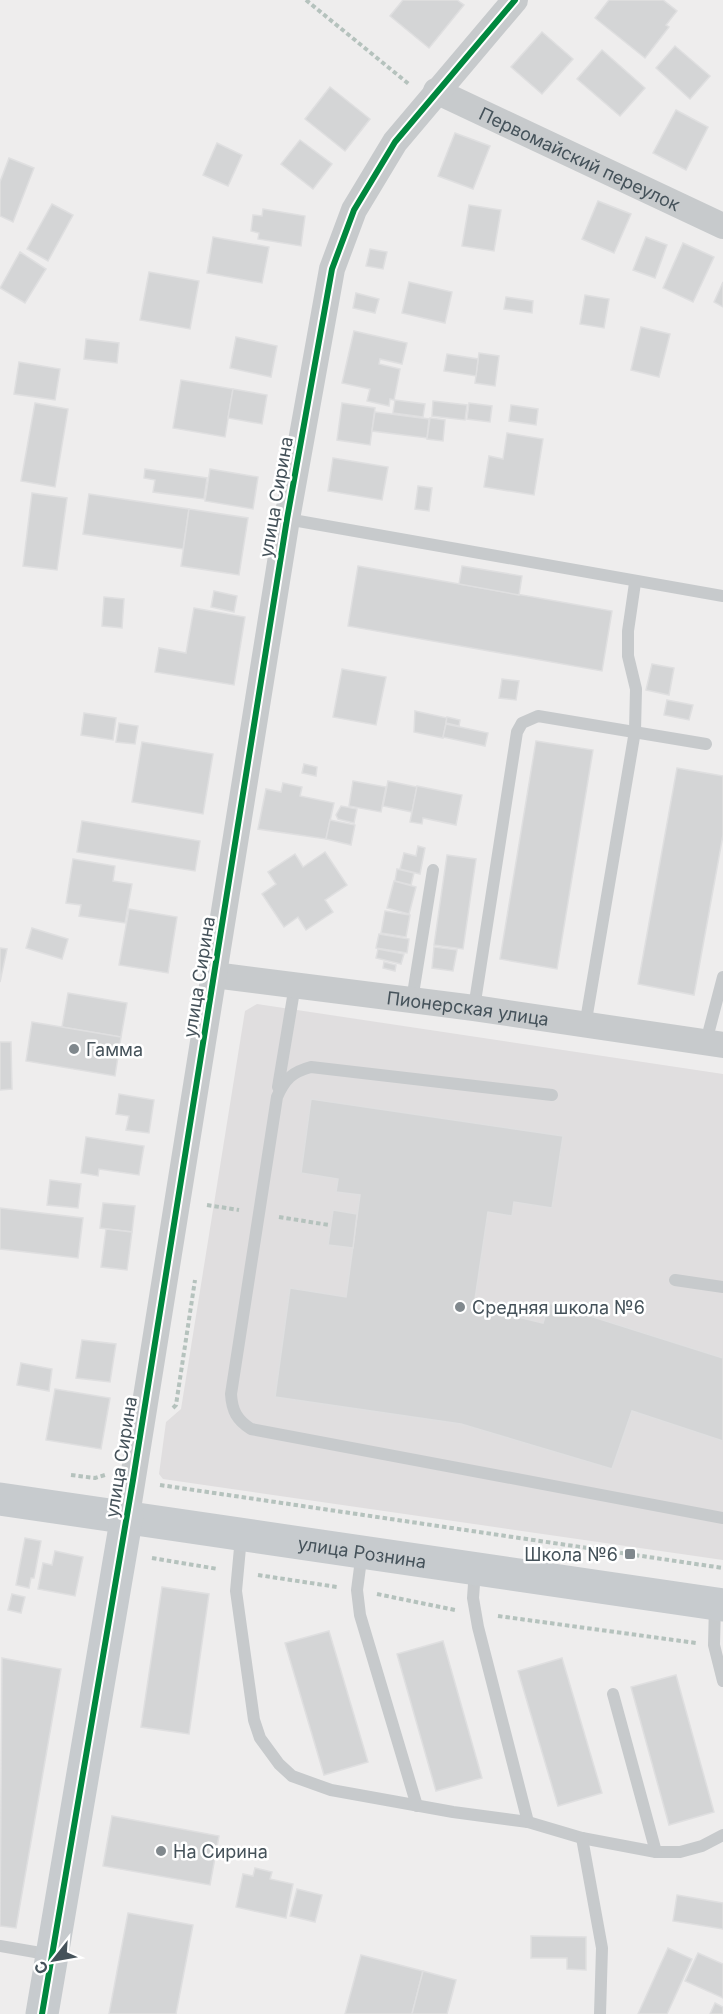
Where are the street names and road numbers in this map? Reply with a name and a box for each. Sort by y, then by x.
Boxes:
street label: Первомайский переулок [476,102,684,215]
street label: улица Сирина [255,435,297,559]
street label: улица Сирина [179,915,219,1039]
street label: Пионерская улица [386,987,550,1030]
street label: улица Сирина [101,1395,141,1519]
street label: улица Рознина [297,1532,428,1572]

